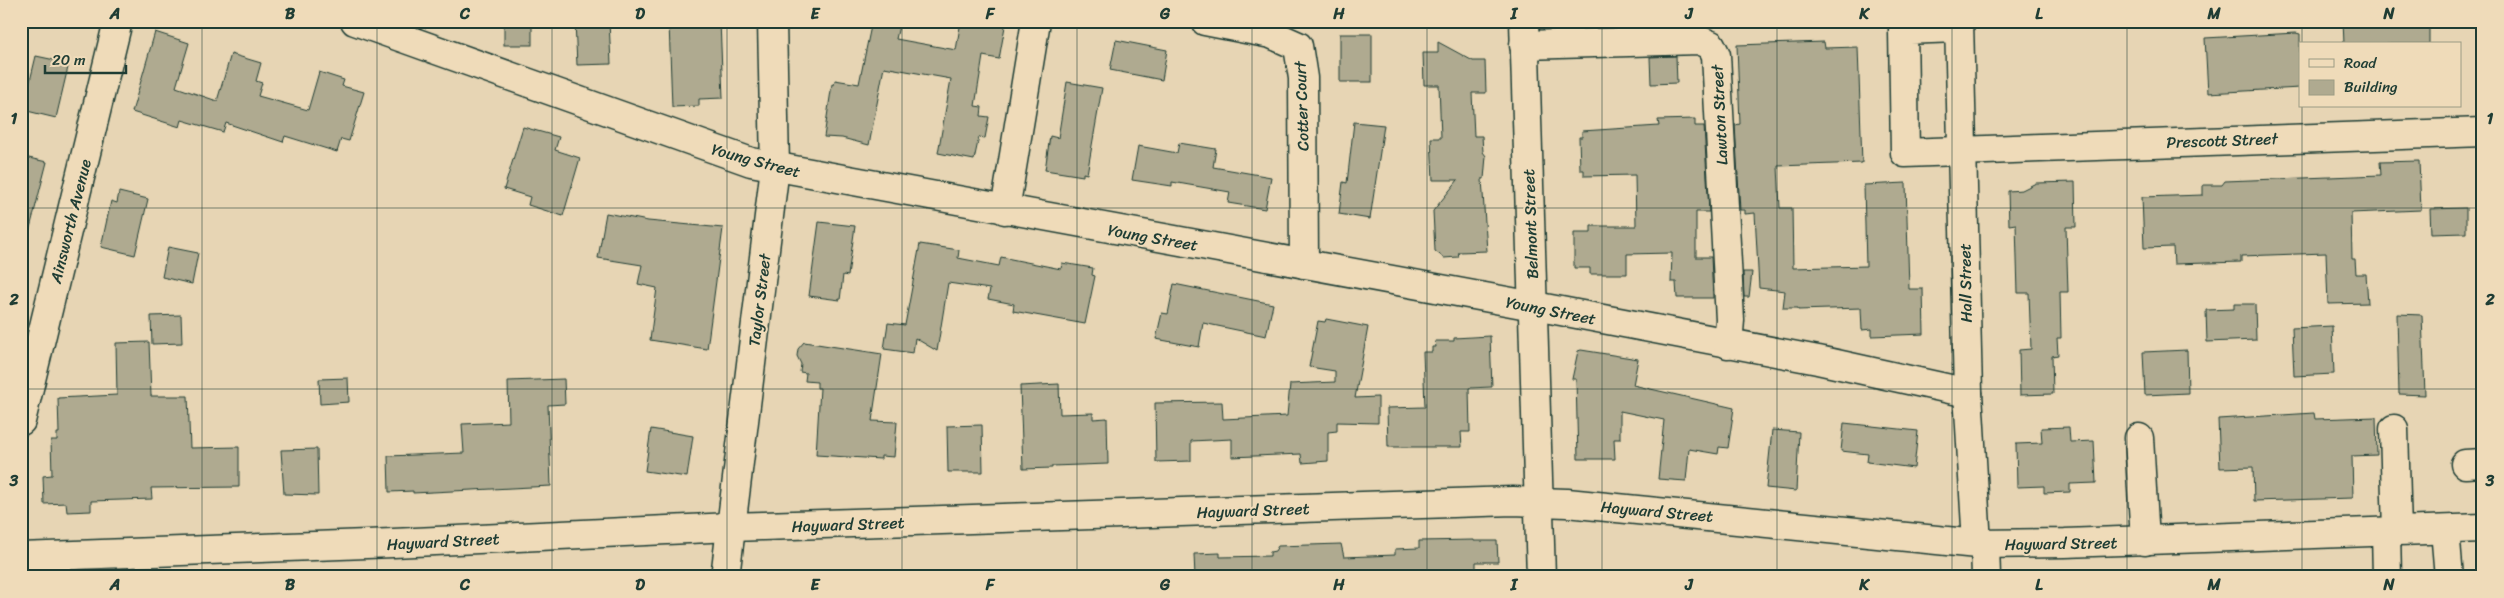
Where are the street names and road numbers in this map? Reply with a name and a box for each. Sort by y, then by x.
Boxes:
street label: Cotter Court [1285,60,1318,151]
street label: Lawton Street [1702,64,1737,166]
street label: Prescott Street [2166,124,2279,157]
street label: Young Street [708,135,804,186]
street label: Ainsworth Avenue [41,156,100,287]
street label: Belmont Street [1514,168,1547,280]
street label: Young Street [1105,215,1200,260]
street label: Hall Street [1950,243,1981,323]
street label: Taylor Street [739,252,780,348]
street label: Young Street [1503,288,1598,333]
street label: Hayward Street [1599,492,1714,531]
street label: Hayward Street [1196,494,1310,527]
street label: Hayward Street [791,508,905,541]
street label: Hayward Street [386,524,500,559]
street label: Hayward Street [2004,528,2118,559]

